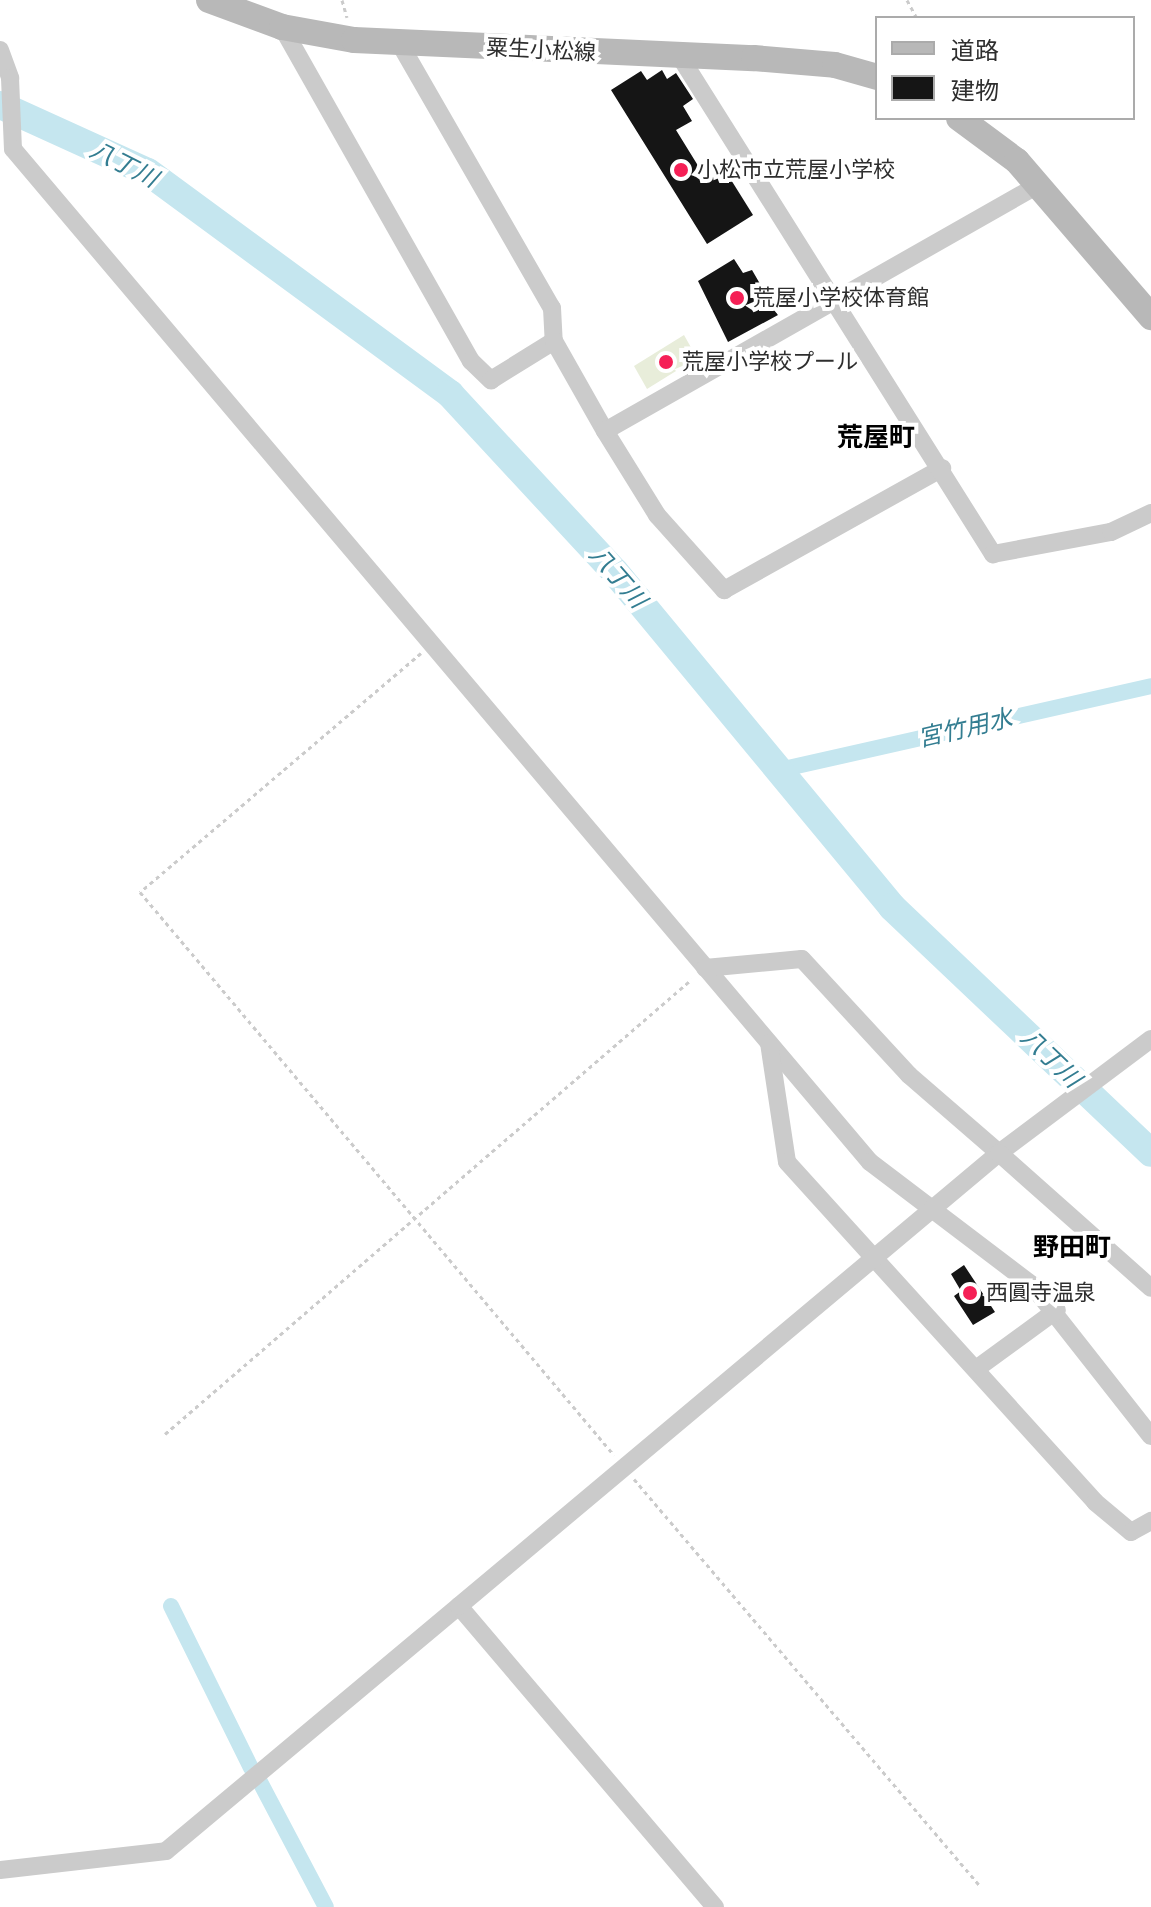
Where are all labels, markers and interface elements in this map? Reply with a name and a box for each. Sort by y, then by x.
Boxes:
legend [875,16,1135,120]
street label: 粟生小松線 [485,34,597,66]
text: 道路 [951,35,999,66]
text: 建物 [951,75,999,106]
water label: 八丁川 [85,135,163,193]
place label: 小松市立荒屋小学校 [697,157,895,183]
marker: 小松市立荒屋小学校 [672,161,690,179]
place label: 荒屋小学校体育館 [753,285,929,311]
marker: 荒屋小学校体育館 [728,289,746,307]
place label: 荒屋小学校プール [682,349,858,375]
marker: 荒屋小学校プール [657,353,675,371]
district label: 荒屋町 [837,422,915,454]
water label: 八丁川 [584,540,652,614]
water label: 宮竹用水 [915,703,1015,753]
water label: 八丁川 [1015,1023,1087,1093]
district label: 野田町 [1033,1232,1111,1264]
place label: 西圓寺温泉 [986,1280,1096,1306]
marker: 西圓寺温泉 [961,1284,979,1302]

